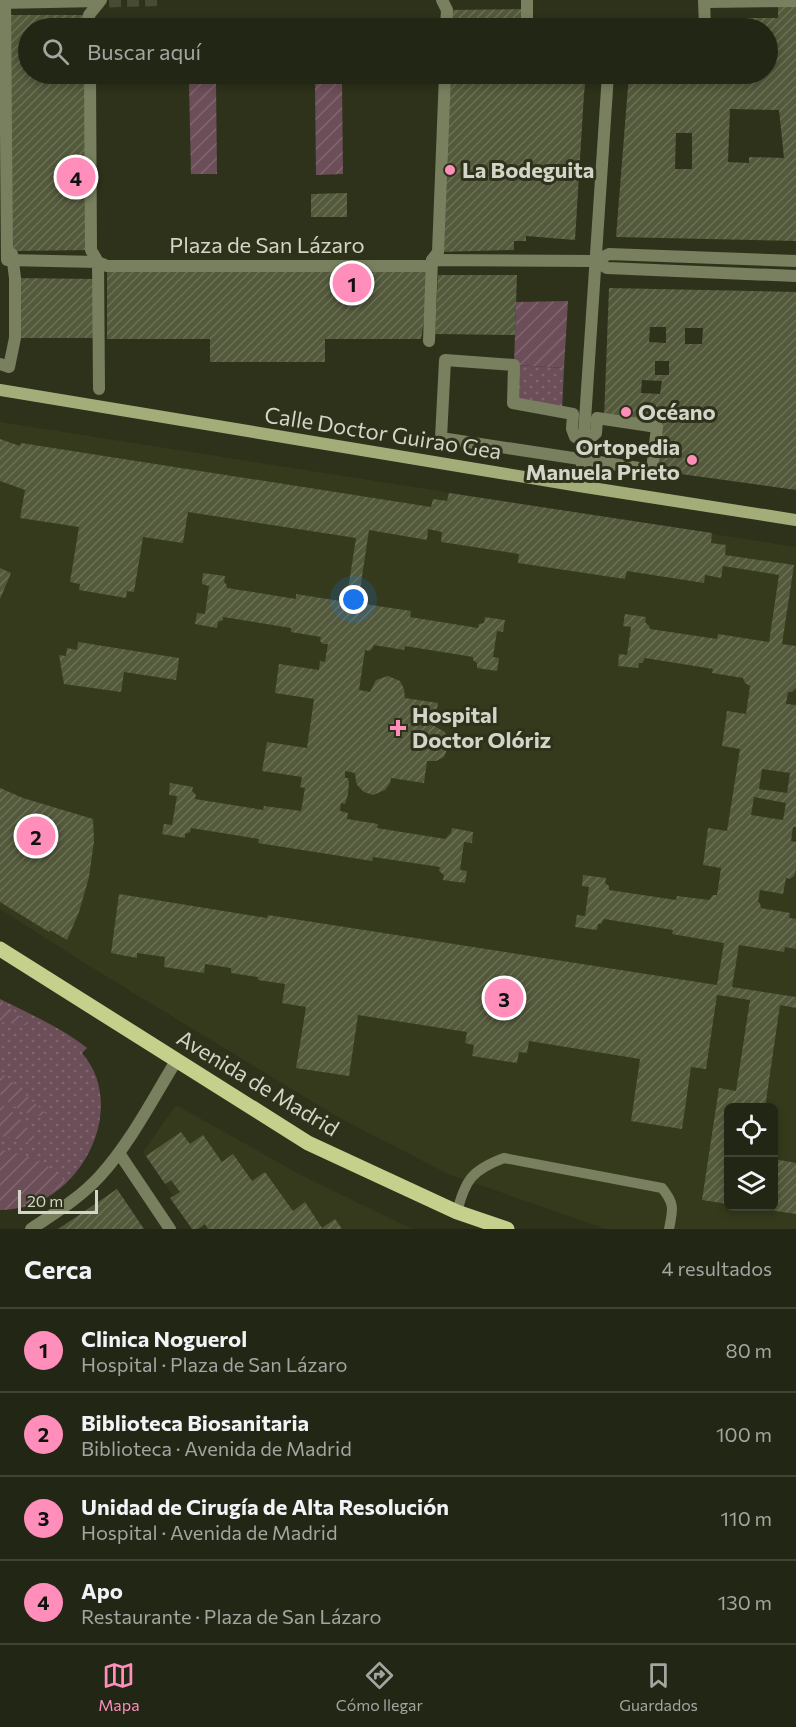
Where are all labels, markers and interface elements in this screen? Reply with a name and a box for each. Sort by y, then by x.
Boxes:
search box [18,18,778,84]
icon: search [39,35,72,68]
text: Buscar aquí [87,38,201,65]
pin: 4 [56,154,96,200]
place label: La Bodeguita [462,156,594,183]
marker: La Bodeguita [443,163,457,177]
street label: Plaza de San Lázaro [169,231,365,258]
pin: 1 [332,260,372,306]
place label: Océano [638,398,716,425]
street label: Calle Doctor Guirao Gea [263,400,503,465]
marker: Océano [619,405,633,419]
place label: Ortopedia Manuela Prieto [525,433,680,485]
marker: Ortopedia Manuela Prieto [685,453,699,467]
your location [339,585,368,614]
place label: Hospital Doctor Olóriz [412,701,551,753]
marker: Hospital Doctor Olóriz [389,719,407,737]
pin: 2 [16,814,56,858]
pin: 3 [484,976,524,1020]
street label: Avenida de Madrid [172,1024,344,1142]
map controls [724,1103,778,1211]
button: locate [724,1103,778,1157]
button: layers [724,1157,778,1211]
scale bar [18,1187,98,1214]
text: 20 m [27,1191,63,1210]
text: Cerca [24,1253,92,1284]
text: 4 resultados [662,1256,772,1280]
text: Clinica Noguerol [81,1325,247,1352]
text: 1 [39,1338,48,1362]
text: 80 m [726,1338,772,1362]
text: Hospital · Plaza de San Lázaro [81,1352,347,1376]
text: Biblioteca Biosanitaria [81,1409,309,1436]
text: 2 [38,1422,49,1446]
text: 100 m [716,1422,772,1446]
text: Biblioteca · Avenida de Madrid [81,1436,352,1460]
text: Unidad de Cirugía de Alta Resolución [81,1493,449,1520]
text: 3 [38,1506,49,1530]
text: 110 m [721,1506,772,1530]
text: Hospital · Avenida de Madrid [81,1520,337,1544]
text: Apo [81,1577,123,1604]
text: 4 [37,1590,50,1614]
text: 130 m [718,1590,772,1614]
text: Restaurante · Plaza de San Lázaro [81,1604,381,1628]
tab: Mapa [98,1659,140,1714]
tab: Cómo llegar [336,1659,423,1714]
tab: Guardados [619,1659,698,1714]

